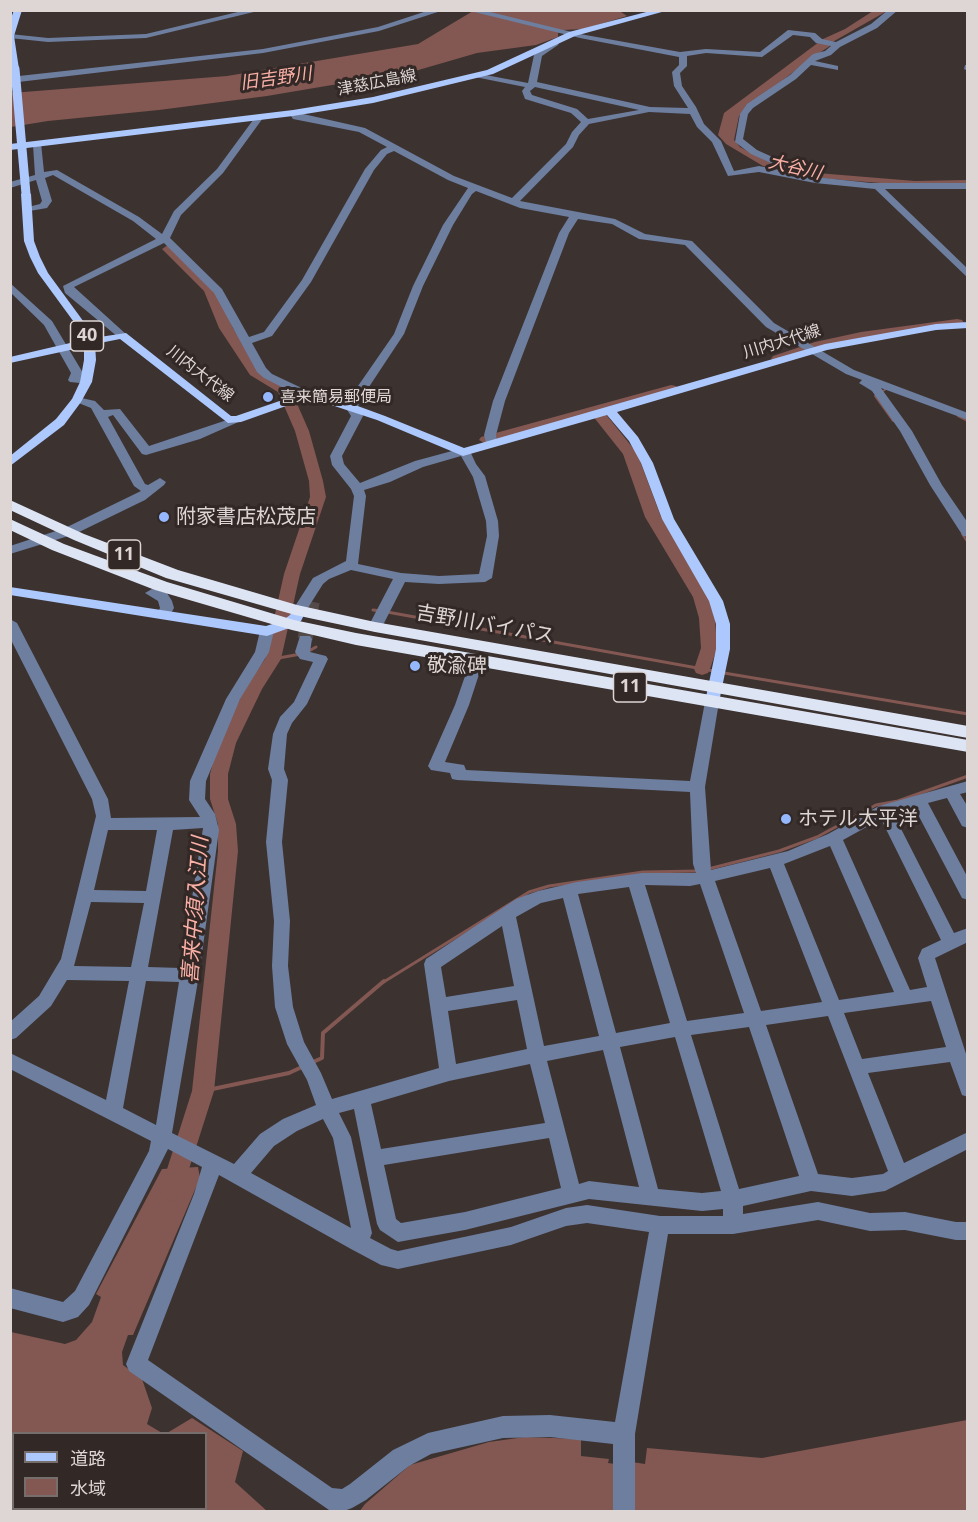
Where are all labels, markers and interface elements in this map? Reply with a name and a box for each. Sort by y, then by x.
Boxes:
water label: 旧吉野川 [239,63,313,95]
street label: 津慈広島線 [336,66,418,100]
water label: 大谷川 [766,151,824,185]
road number: 40 [70,321,104,351]
street label: 川内大代線 [741,321,823,363]
street label: 川内大代線 [163,342,237,406]
place label: 喜来簡易郵便局 [280,387,392,407]
marker: 喜来簡易郵便局 [261,390,275,404]
place label: 附家書店松茂店 [176,505,316,529]
marker: 附家書店松茂店 [157,510,171,524]
road number: 11 [108,540,140,570]
street label: 吉野川バイパス [414,601,556,649]
place label: 敬渝碑 [427,654,487,678]
marker: 敬渝碑 [408,659,422,673]
road number: 11 [614,672,646,702]
place label: ホテル太平洋 [798,807,918,831]
marker: ホテル太平洋 [779,812,793,826]
water label: 喜来中須入江川 [178,836,214,984]
legend [12,1432,207,1510]
text: 道路 [70,1446,106,1470]
text: 水域 [70,1476,106,1500]

